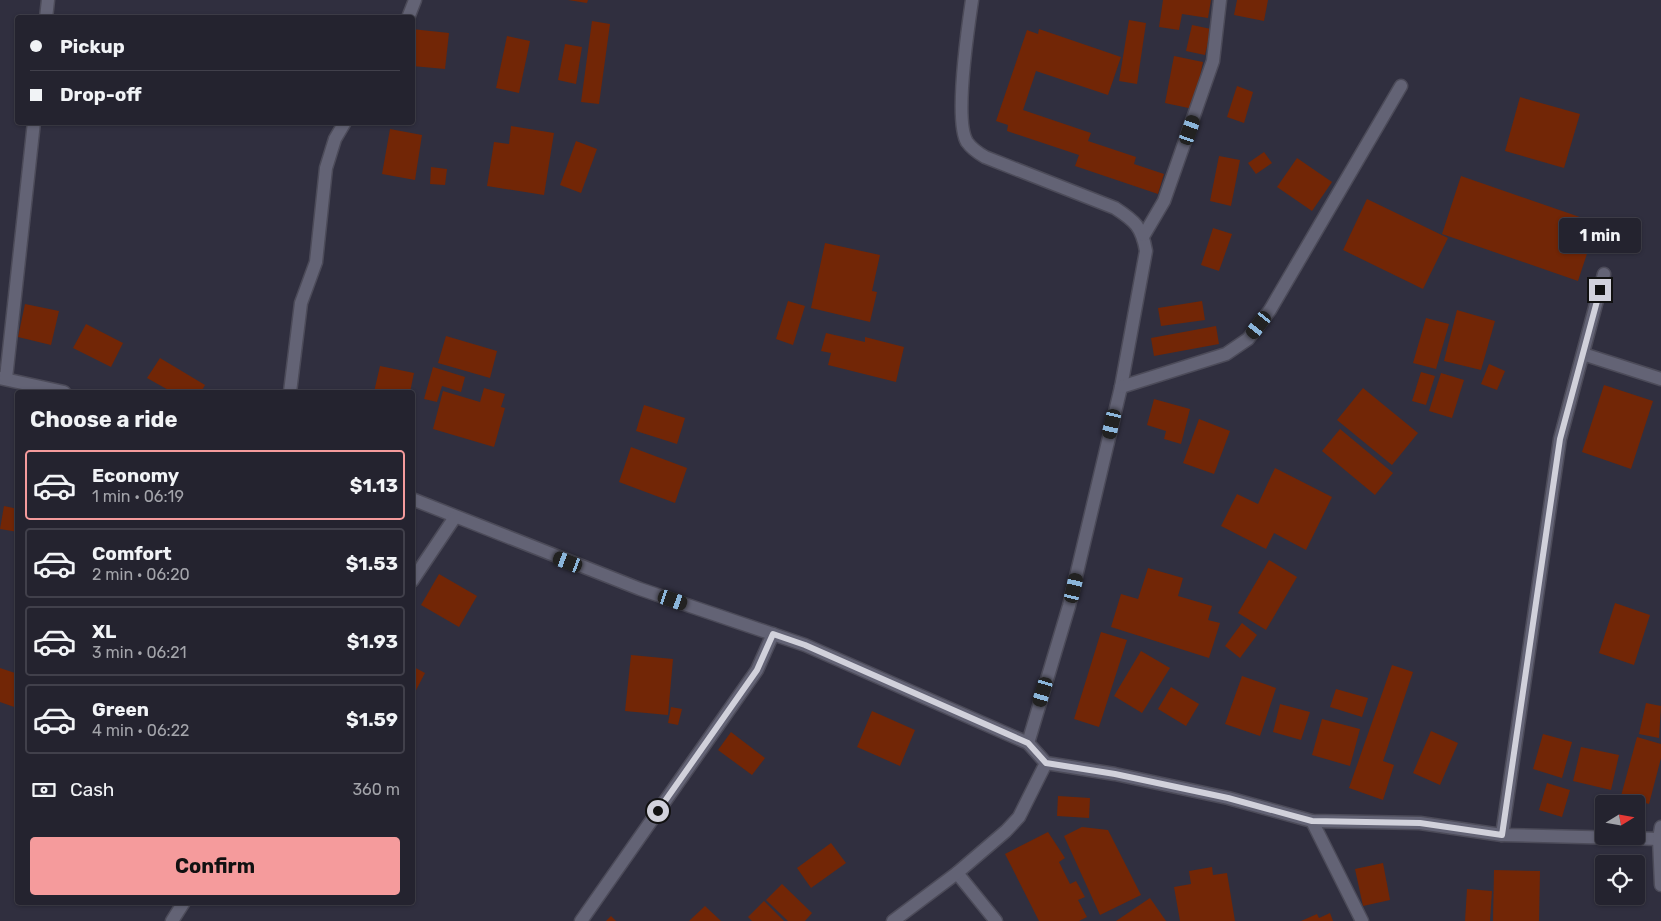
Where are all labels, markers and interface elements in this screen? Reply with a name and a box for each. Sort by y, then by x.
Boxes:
text: Pickup [60,35,125,58]
text: Drop-off [60,83,142,106]
car [1178,113,1201,147]
callout: 1 min [1559,218,1641,252]
text: 1 min [1580,226,1620,245]
route end [1589,279,1611,301]
car [1243,309,1274,341]
text: Choose a ride [30,406,177,433]
car [1101,408,1122,440]
icon: car [32,463,77,508]
text: Economy [92,464,179,487]
text: $1.13 [350,474,398,497]
text: 1 min · 06:19 [92,487,184,506]
icon: car [32,541,77,586]
text: Comfort [92,542,172,565]
car [551,550,584,574]
text: $1.53 [346,552,398,575]
text: 2 min · 06:20 [92,565,190,584]
car [1063,572,1084,604]
car [656,588,689,612]
icon: car [32,619,77,664]
text: XL [92,620,116,643]
text: $1.93 [347,630,398,653]
text: 3 min · 06:21 [92,643,187,662]
car [1031,675,1054,709]
icon: car [32,697,77,742]
text: Green [92,698,149,721]
text: $1.59 [346,708,398,731]
text: 4 min · 06:22 [92,721,189,740]
icon: cash [30,776,58,804]
text: Cash [70,778,114,801]
text: 360 m [352,780,400,799]
north arrow [1595,795,1645,845]
map controls [1595,795,1645,905]
route start [647,800,669,822]
button: Confirm [30,837,400,895]
button: locate [1595,855,1645,905]

